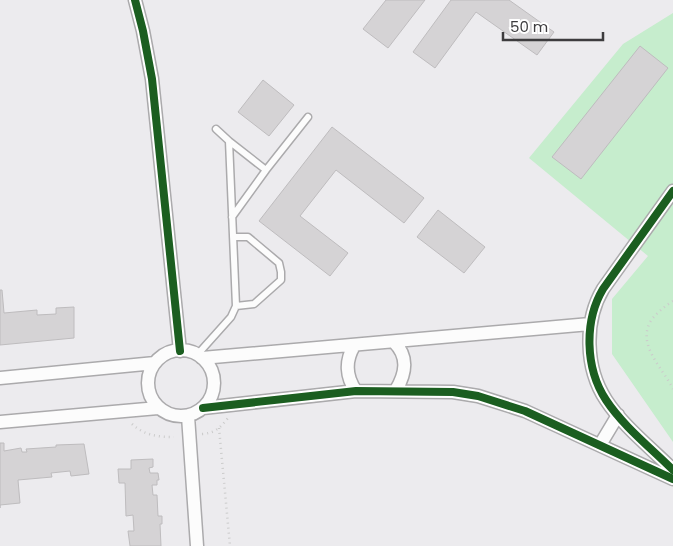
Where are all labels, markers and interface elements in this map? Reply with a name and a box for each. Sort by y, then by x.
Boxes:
scale bar [503,10,603,42]
text: 50 m [510,16,548,37]

